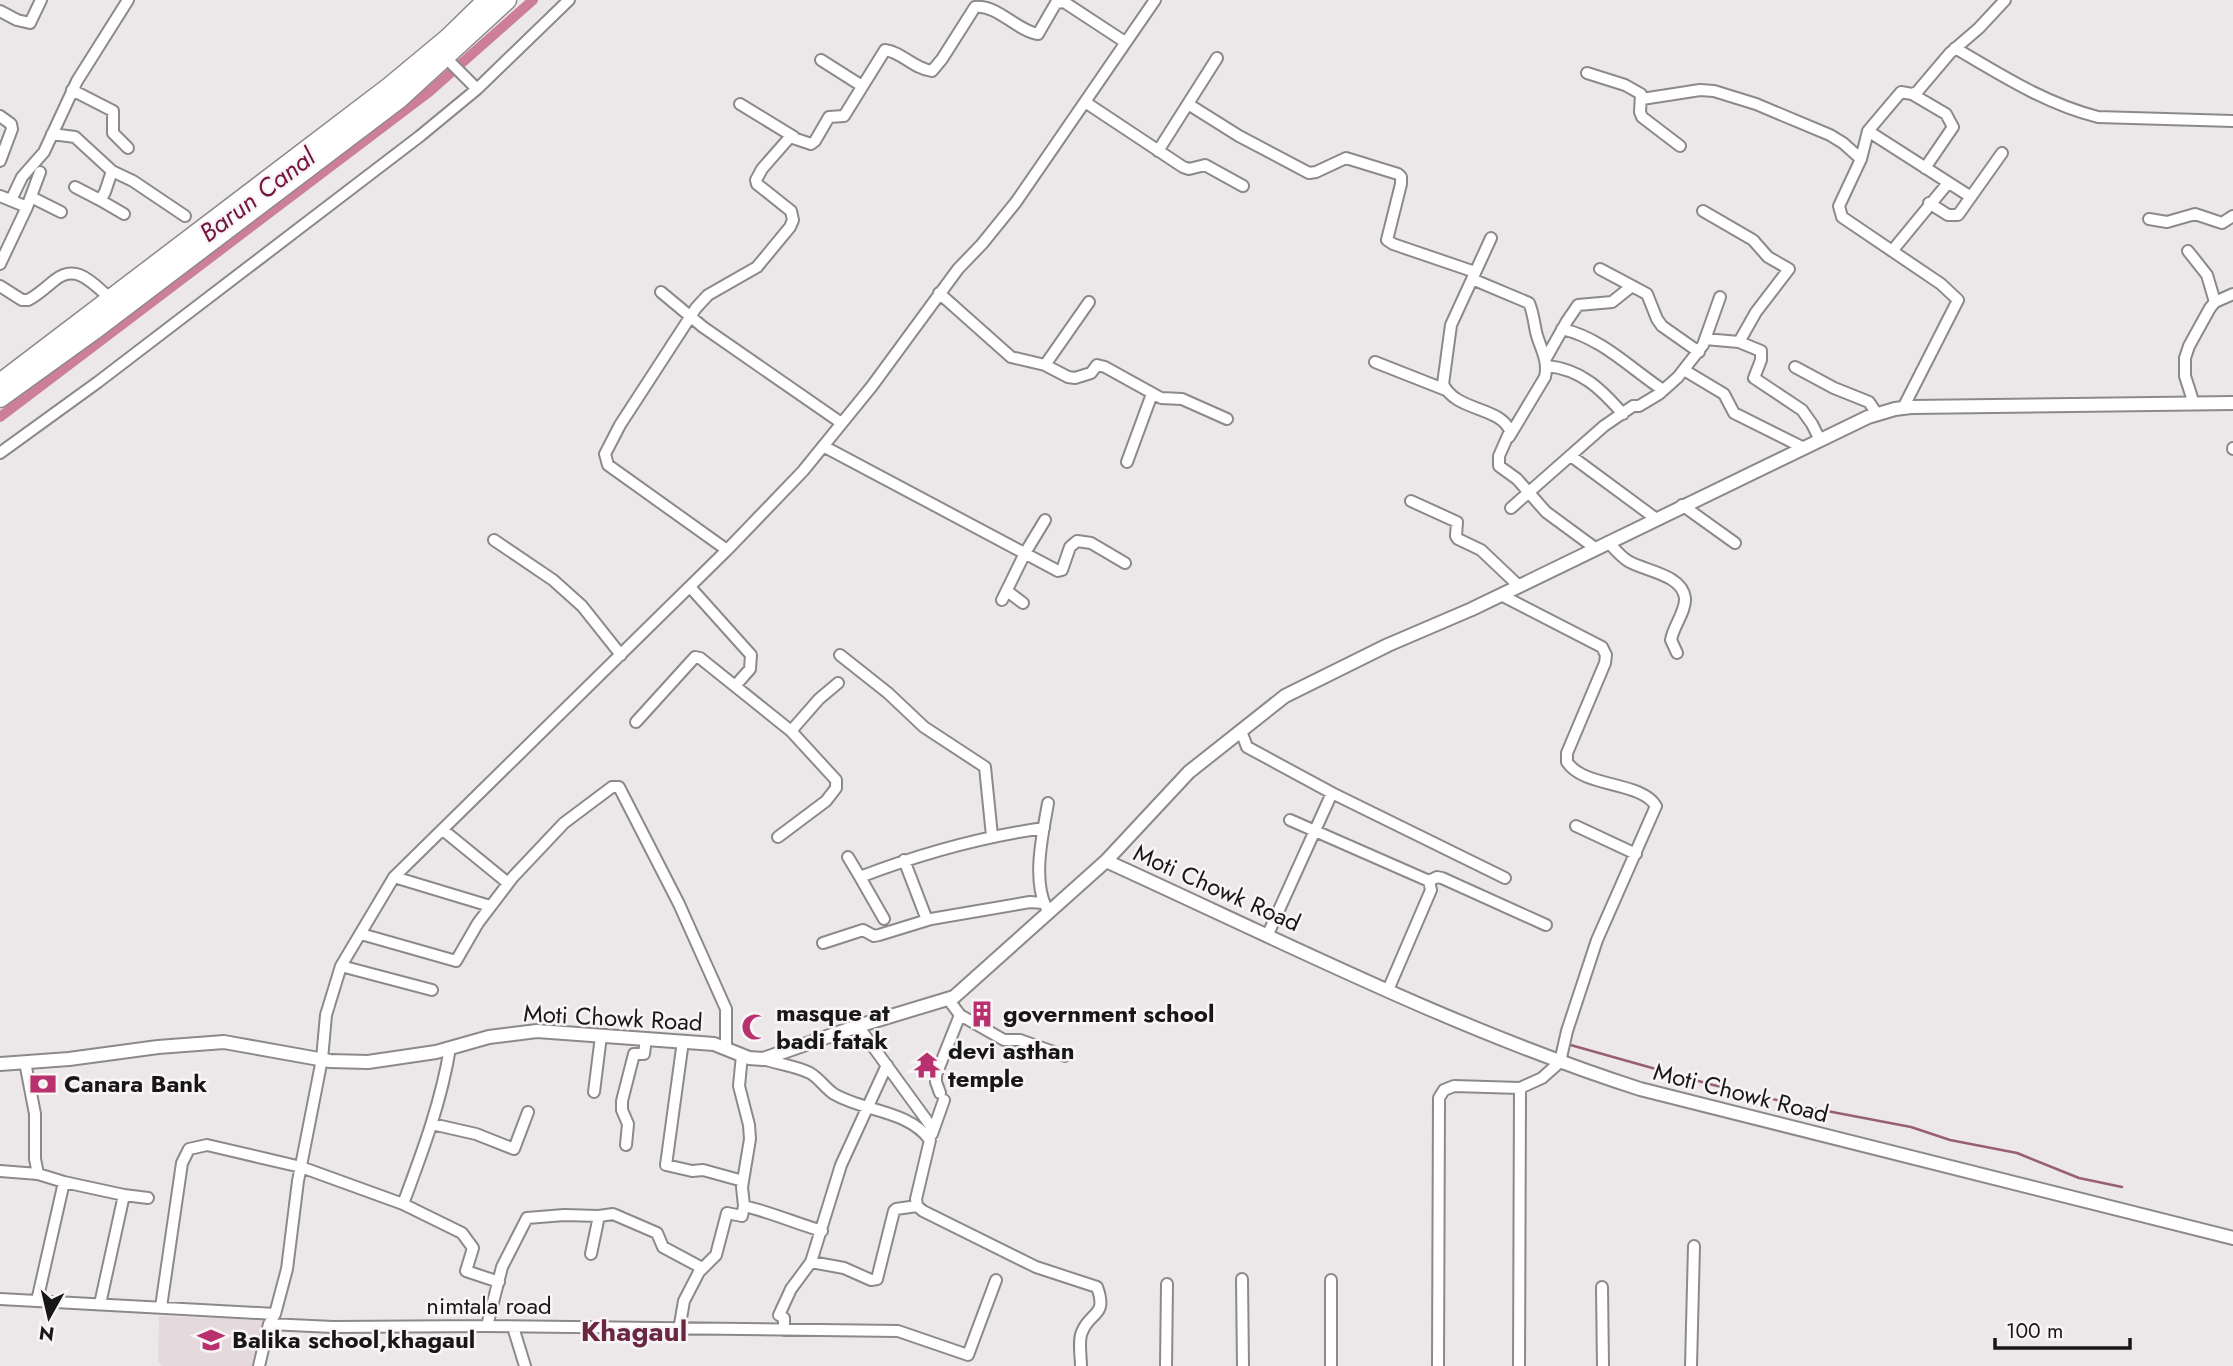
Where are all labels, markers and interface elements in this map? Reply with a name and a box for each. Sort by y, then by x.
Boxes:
water label: Barun Canal [191,138,324,251]
street label: Moti Chowk Road [1128,835,1306,940]
street label: Moti Chowk Road [523,995,704,1040]
place label: masque at badi fatak [776,995,890,1058]
place label: government school [1003,996,1214,1031]
building icon: government school [967,999,997,1029]
mosque icon: masque at badi fatak [740,1012,770,1042]
place label: devi asthan temple [948,1033,1075,1096]
temple icon: devi asthan temple [912,1050,942,1080]
street label: Moti Chowk Road [1650,1054,1832,1131]
place label: Canara Bank [64,1066,207,1101]
bank icon: Canara Bank [28,1069,58,1099]
north arrow [14,1282,84,1352]
street label: nimtala road [426,1288,552,1323]
scale bar [1995,1306,2130,1350]
district label: Khagaul [581,1311,687,1352]
text: 100 m [2006,1316,2063,1346]
text: N [37,1319,56,1348]
place label: Balika school,khagaul [232,1322,475,1357]
school or university icon: Balika school,khagaul [196,1325,226,1355]

